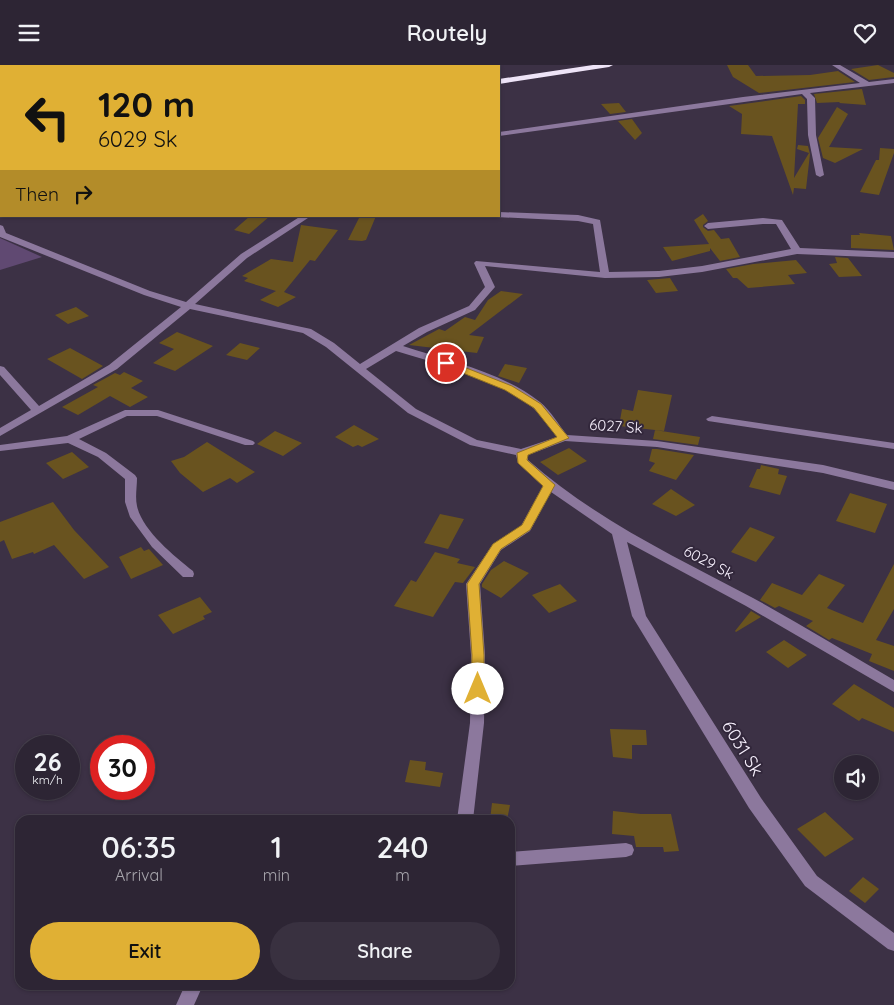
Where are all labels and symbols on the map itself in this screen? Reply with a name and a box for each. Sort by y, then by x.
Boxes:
pin [425,342,467,384]
street label: 6027 Sk [589,415,643,437]
street label: 6029 Sk [681,541,737,583]
position arrow [451,662,503,714]
street label: 6031 Sk [717,716,769,780]
speed limit sign: 30 [90,735,155,800]

